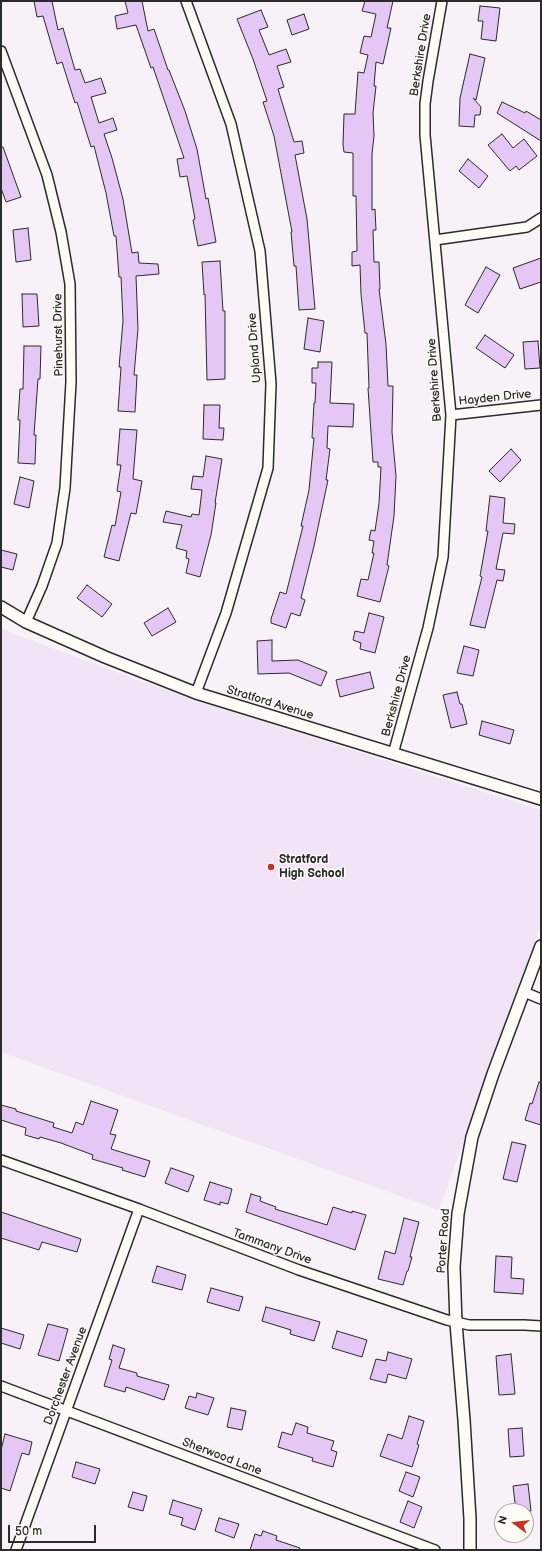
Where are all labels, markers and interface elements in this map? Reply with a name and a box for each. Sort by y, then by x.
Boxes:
street label: Berkshire Drive [407,13,435,97]
street label: Pinehurst Drive [51,293,67,377]
street label: Upland Drive [245,312,265,384]
street label: Berkshire Drive [425,338,445,422]
street label: Hayden Drive [458,387,532,409]
street label: Berkshire Drive [379,654,415,738]
street label: Stratford Avenue [225,683,315,723]
place label: Stratford High School [279,853,345,881]
marker: Stratford High School [266,862,276,872]
street label: Porter Road [435,1208,453,1274]
street label: Tammany Drive [231,1226,313,1268]
street label: Dorchester Avenue [41,1325,91,1427]
street label: Sherwood Lane [180,1435,264,1479]
north arrow [494,1503,534,1543]
text: N [496,1514,510,1526]
scale bar [10,1517,98,1543]
text: 50 m [15,1524,42,1539]

